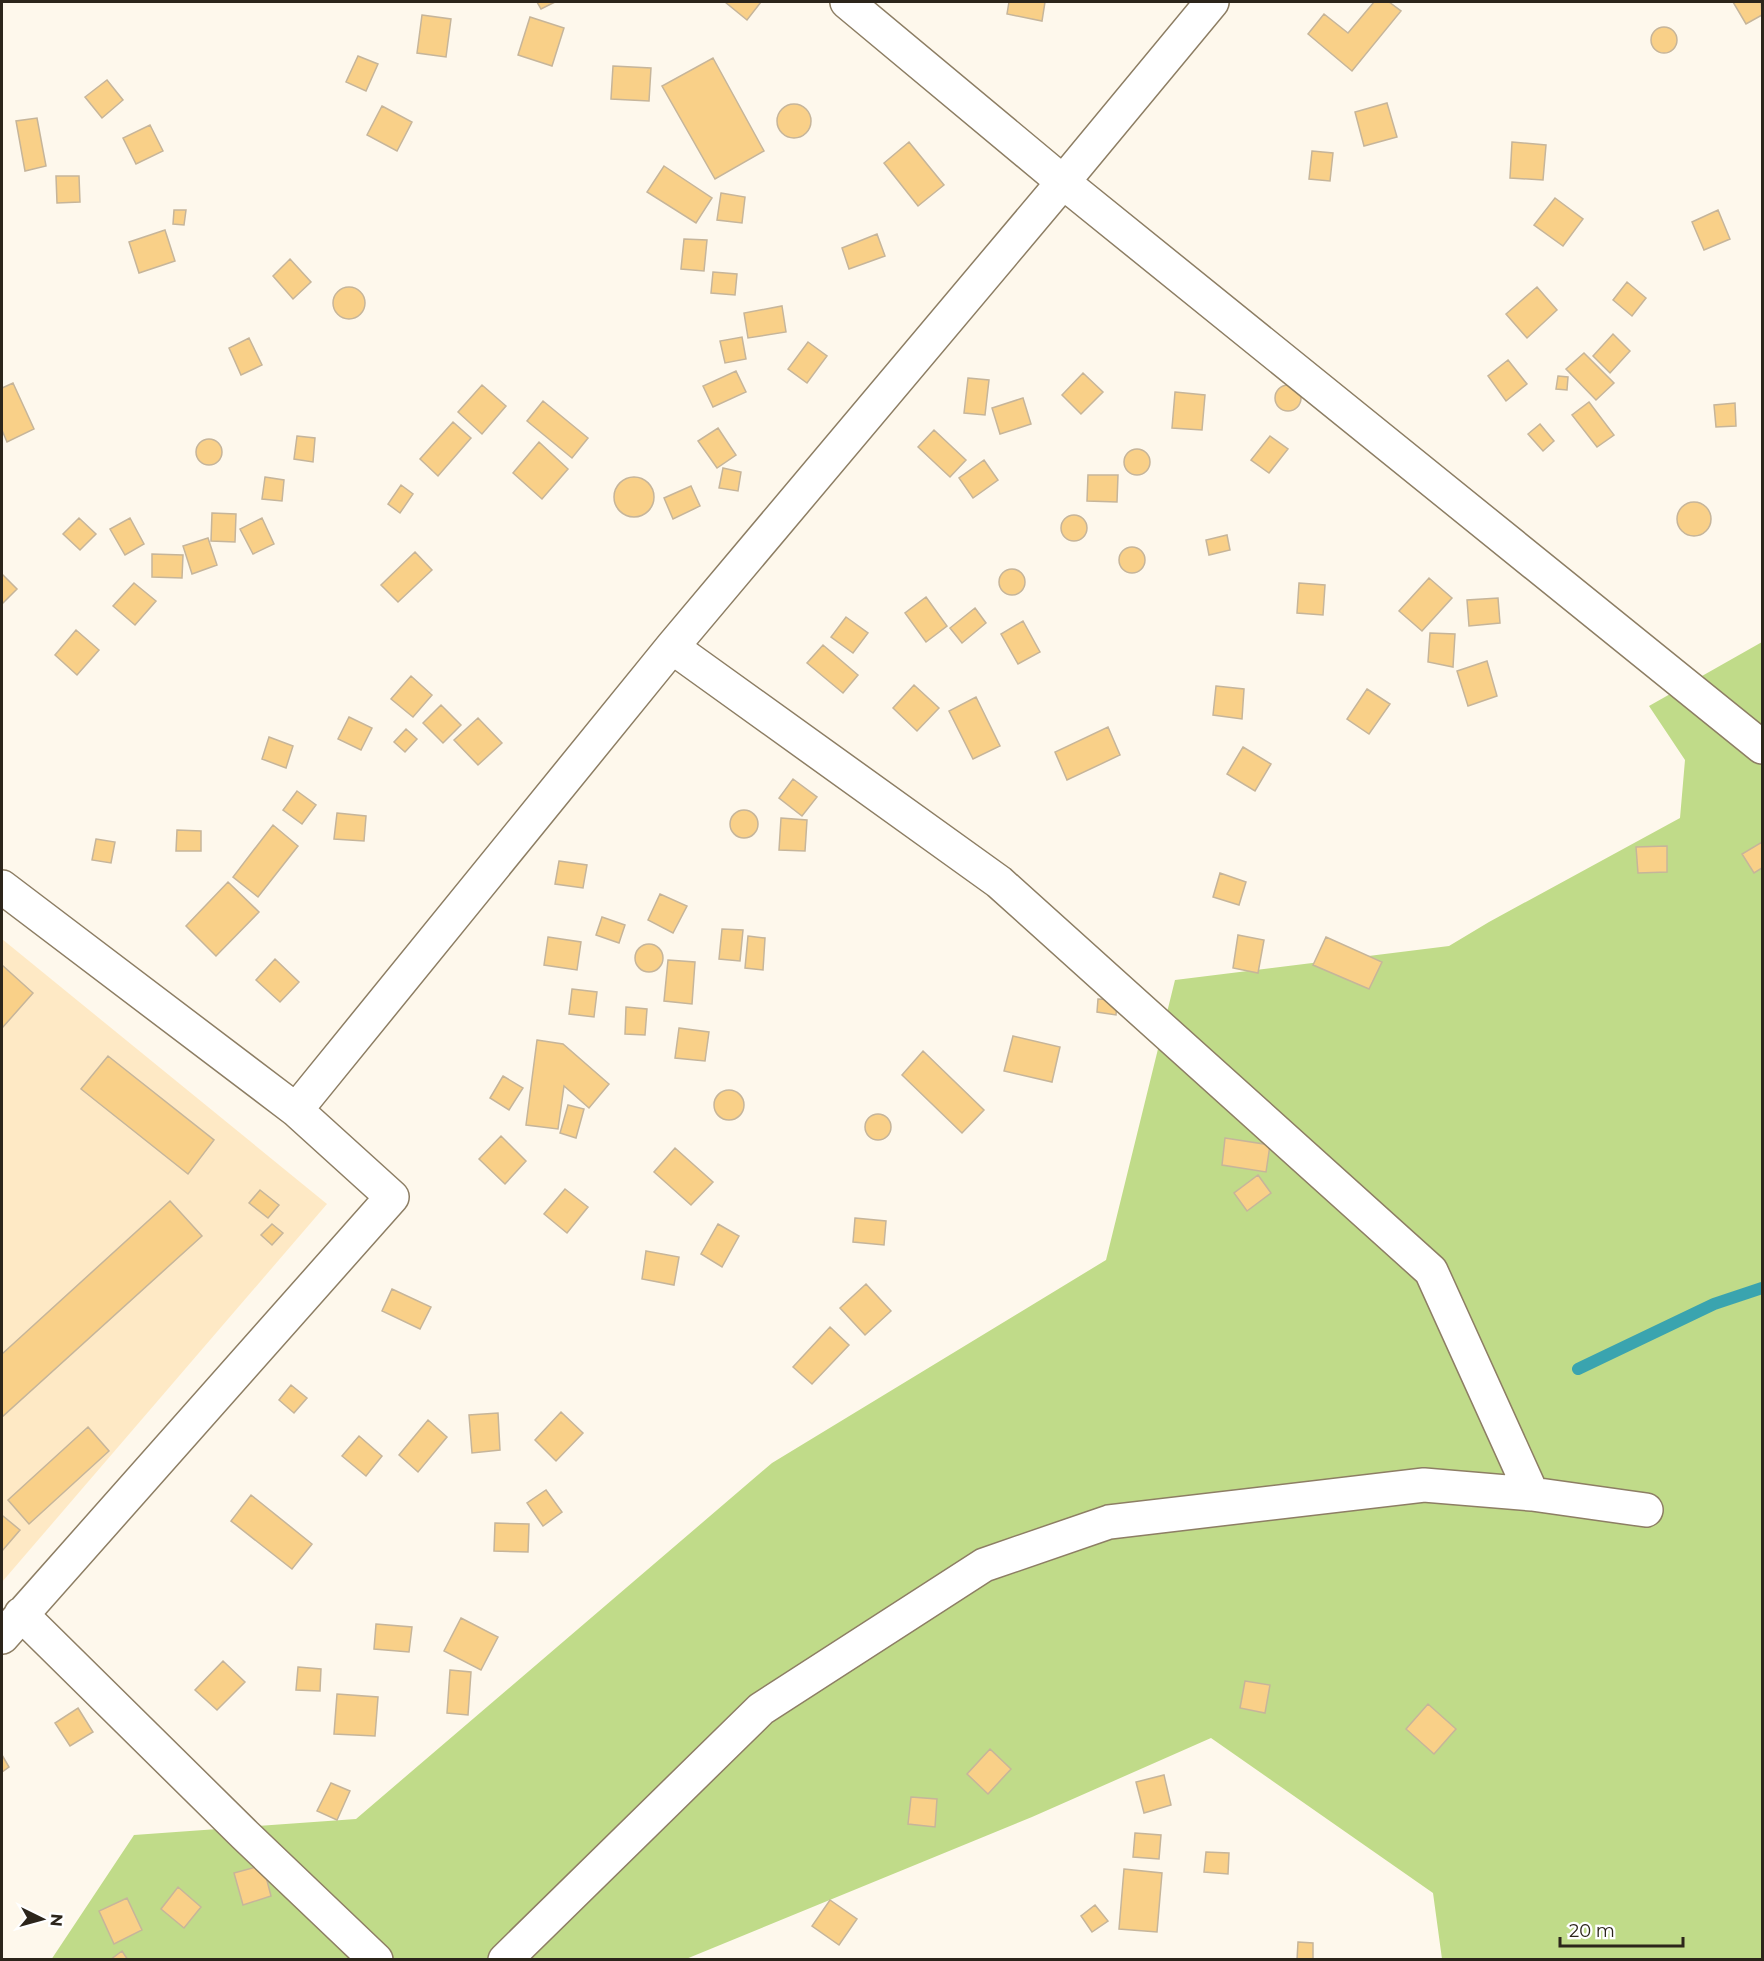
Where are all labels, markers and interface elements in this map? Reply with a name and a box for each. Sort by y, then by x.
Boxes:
north arrow [12,1889,72,1949]
scale bar [1560,1910,1683,1948]
text: N [46,1913,66,1928]
text: 20 m [1569,1920,1615,1942]

